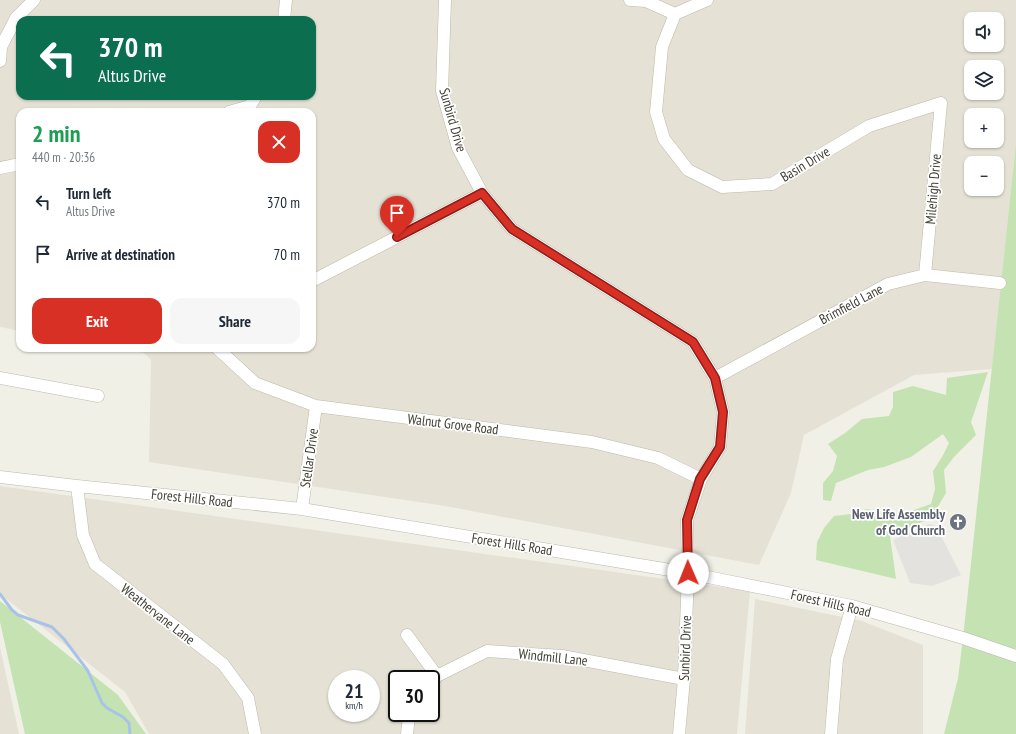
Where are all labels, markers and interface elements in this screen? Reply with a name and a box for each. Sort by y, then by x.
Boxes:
map controls [964,12,1004,196]
button: sound [964,12,1004,52]
text: 370 m [98,28,162,65]
icon: left [32,32,84,84]
button: layers [964,60,1004,100]
text: Altus Drive [98,64,166,87]
street label: Sunbird Drive [435,86,471,154]
button: + [964,108,1004,148]
text: 2 min [32,118,80,149]
button: close [258,121,300,163]
street label: Basin Drive [777,142,833,186]
text: 440 m · 20:36 [32,149,95,166]
street label: Milehigh Drive [921,153,945,225]
button: − [964,156,1004,196]
text: Turn left [66,184,111,203]
icon: left [32,191,54,213]
text: 370 m [267,193,300,212]
pin [380,196,414,237]
icon: arrive [386,202,408,224]
text: Altus Drive [66,203,115,220]
icon: arrive [32,243,54,265]
text: Arrive at destination [66,245,175,264]
text: 70 m [274,245,300,264]
street label: Brimfield Lane [816,280,886,328]
button: Exit [32,298,162,344]
button: Share [170,298,300,344]
street label: Walnut Grove Road [406,409,500,439]
street label: Stellar Drive [296,427,322,489]
street label: Forest Hills Road [150,485,234,511]
place label: New Life Assembly of God Church [852,505,945,539]
church icon: New Life Assembly of God Church [948,512,968,532]
street label: Forest Hills Road [470,529,554,559]
position arrow [667,552,709,594]
street label: Weathervane Lane [117,580,199,649]
street label: Forest Hills Road [789,585,873,621]
street label: Sunbird Drive [675,615,695,681]
street label: Windmill Lane [518,644,589,670]
speed limit sign: 30 [388,670,440,722]
text: 21 [344,678,364,704]
text: km/h [345,699,363,712]

